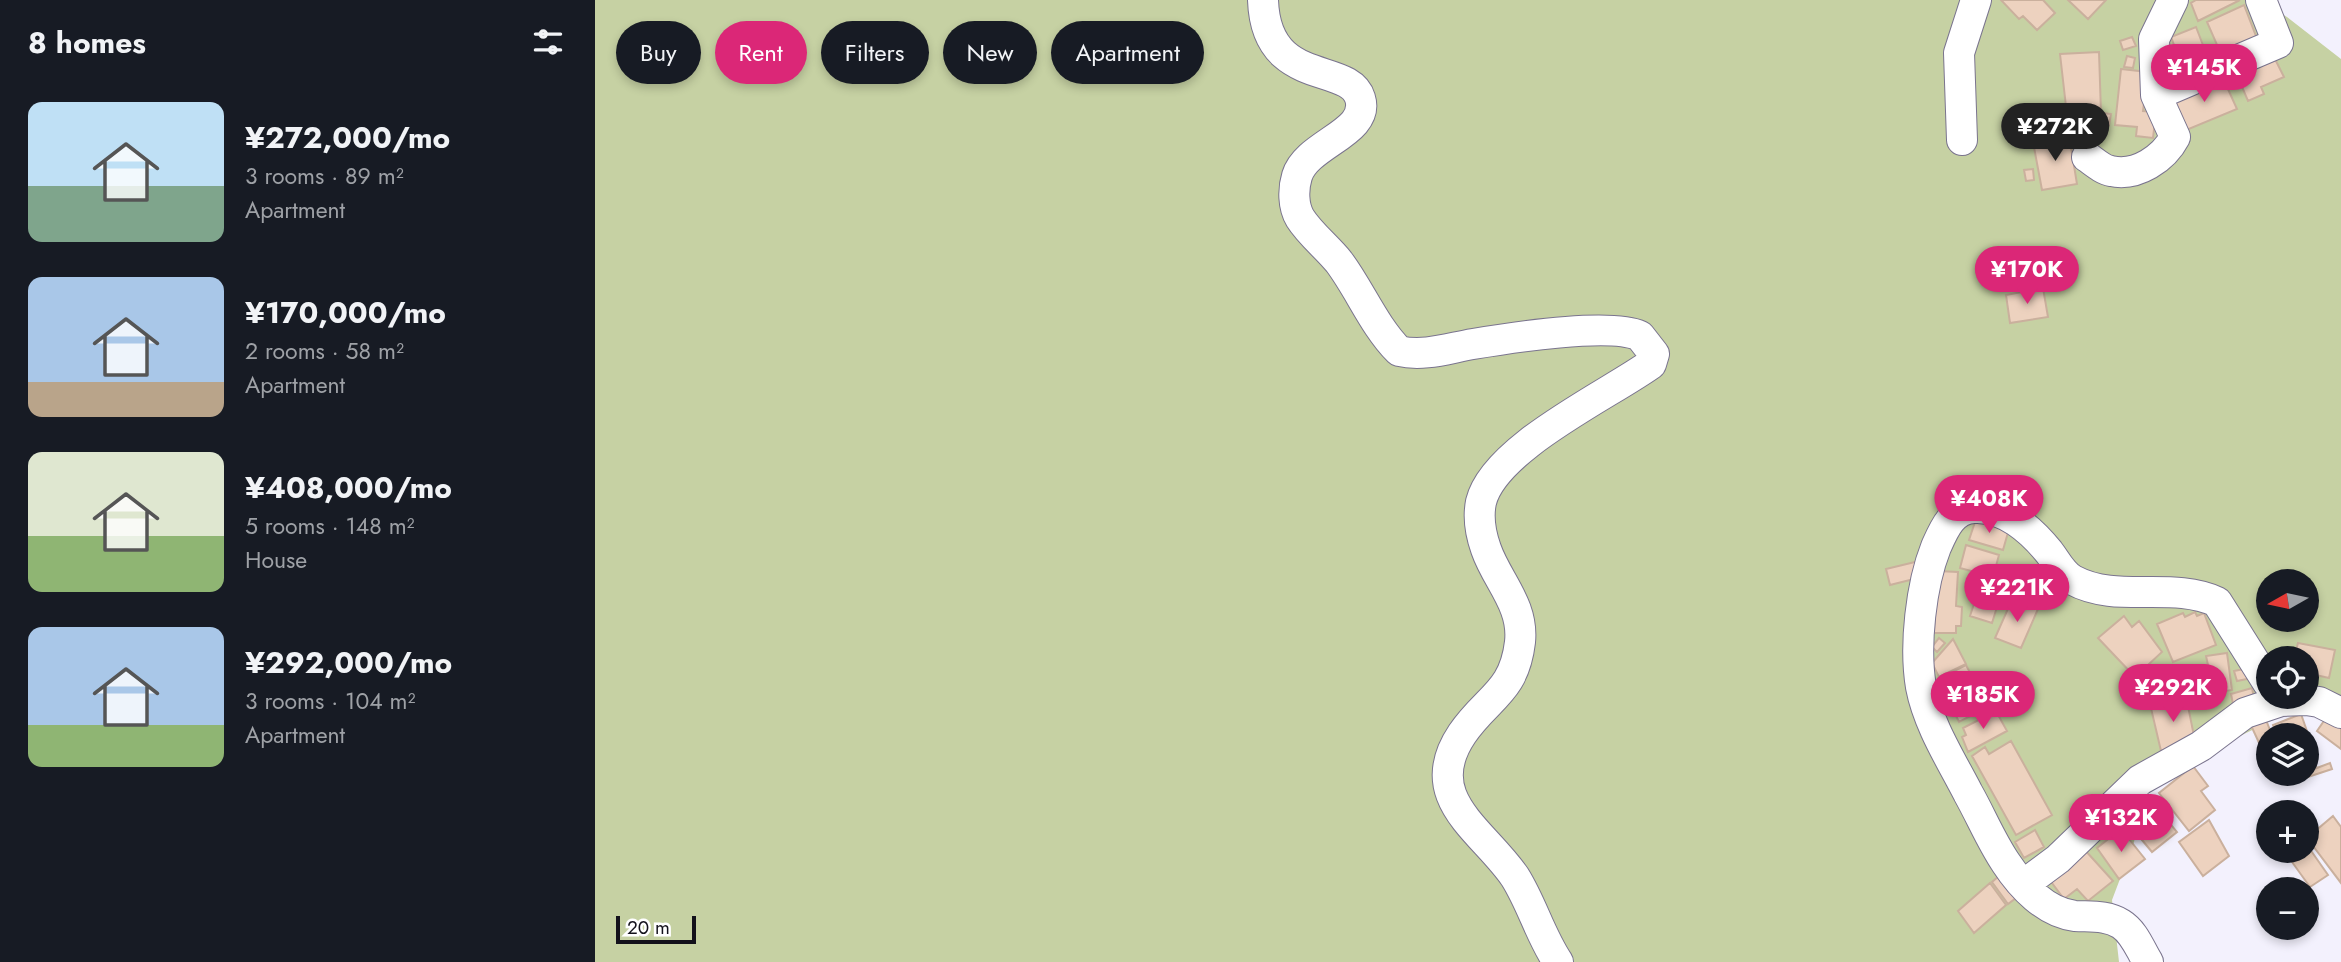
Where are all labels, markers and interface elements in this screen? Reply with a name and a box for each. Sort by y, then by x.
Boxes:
text: 8 homes [28,21,146,64]
chip: Buy [616,21,701,84]
chip: Rent [715,21,807,84]
chip: Filters [821,21,929,84]
chip: New [943,21,1037,84]
chip: Apartment [1051,21,1204,84]
icon: filters [529,23,567,61]
pin: ¥145K [2155,44,2253,104]
text: ¥145K [2167,50,2241,84]
pin: ¥272K [2006,104,2104,163]
text: ¥272K [2017,109,2093,143]
text: ¥272,000/mo [245,116,450,159]
icon: home [84,130,168,214]
text: 3 rooms · 89 m² [245,159,404,193]
text: Apartment [245,193,345,227]
pin: ¥170K [1978,246,2076,306]
text: ¥170K [1991,252,2063,286]
text: ¥170,000/mo [245,291,446,334]
icon: home [84,305,168,389]
text: 2 rooms · 58 m² [245,334,404,368]
text: Apartment [245,368,345,402]
text: ¥408,000/mo [245,466,452,509]
pin: ¥408K [1940,476,2038,535]
icon: home [84,480,168,564]
text: ¥408K [1950,481,2028,515]
text: 5 rooms · 148 m² [245,509,415,543]
text: House [245,543,307,577]
pin: ¥221K [1968,564,2066,624]
north arrow [2256,569,2319,632]
map controls [2256,569,2319,940]
text: ¥221K [1980,570,2054,604]
text: ¥292,000/mo [245,641,452,684]
button: locate [2256,646,2319,709]
icon: home [84,655,168,739]
pin: ¥292K [2124,664,2222,724]
text: ¥292K [2134,670,2212,704]
pin: ¥185K [1934,672,2032,731]
text: ¥185K [1947,677,2019,711]
text: 3 rooms · 104 m² [245,684,415,718]
text: Apartment [245,718,345,752]
button: layers [2256,723,2319,786]
pin: ¥132K [2072,794,2170,854]
text: ¥132K [2085,800,2157,834]
button: + [2256,800,2319,863]
button: − [2256,877,2319,940]
scale bar [616,913,697,945]
text: 20 m [627,914,670,941]

